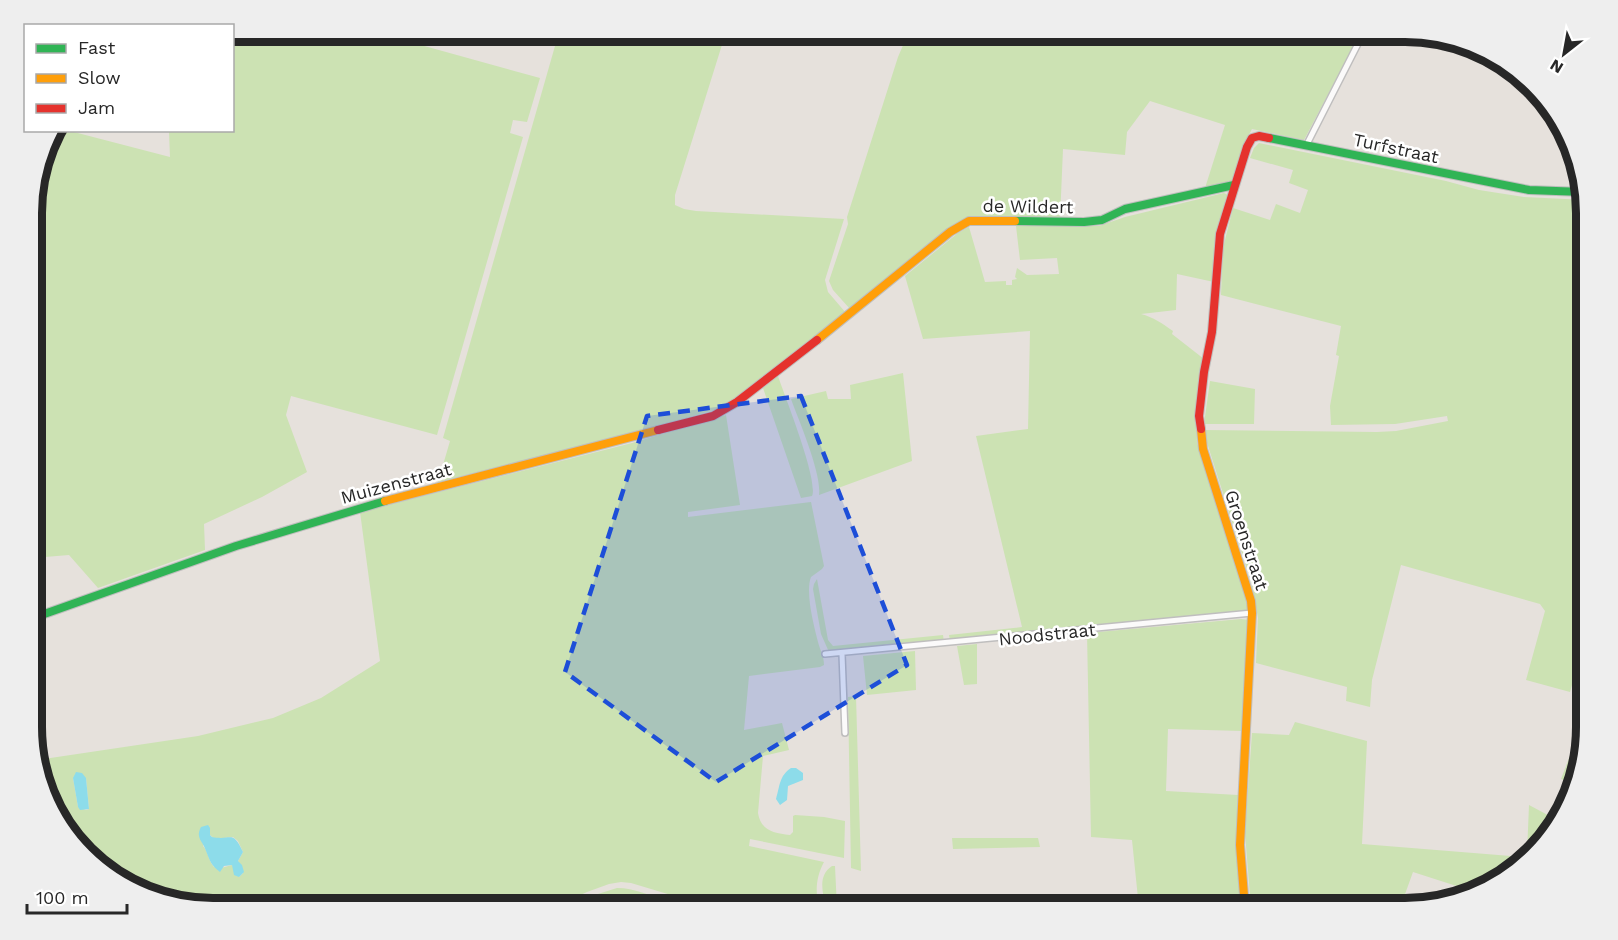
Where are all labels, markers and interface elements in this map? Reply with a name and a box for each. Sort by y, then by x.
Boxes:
legend [24,24,234,132]
north arrow [1534,24,1594,84]
text: Fast [78,37,116,58]
text: N [1547,55,1567,78]
text: Slow [78,67,121,88]
text: Jam [78,97,115,118]
street label: Turfstraat [1351,129,1441,167]
street label: de Wildert [982,195,1074,217]
street label: Muizenstraat [338,458,454,508]
street label: Groenstraat [1221,487,1273,593]
street label: Noodstraat [997,618,1097,650]
scale bar [27,877,128,915]
text: 100 m [36,887,89,908]

